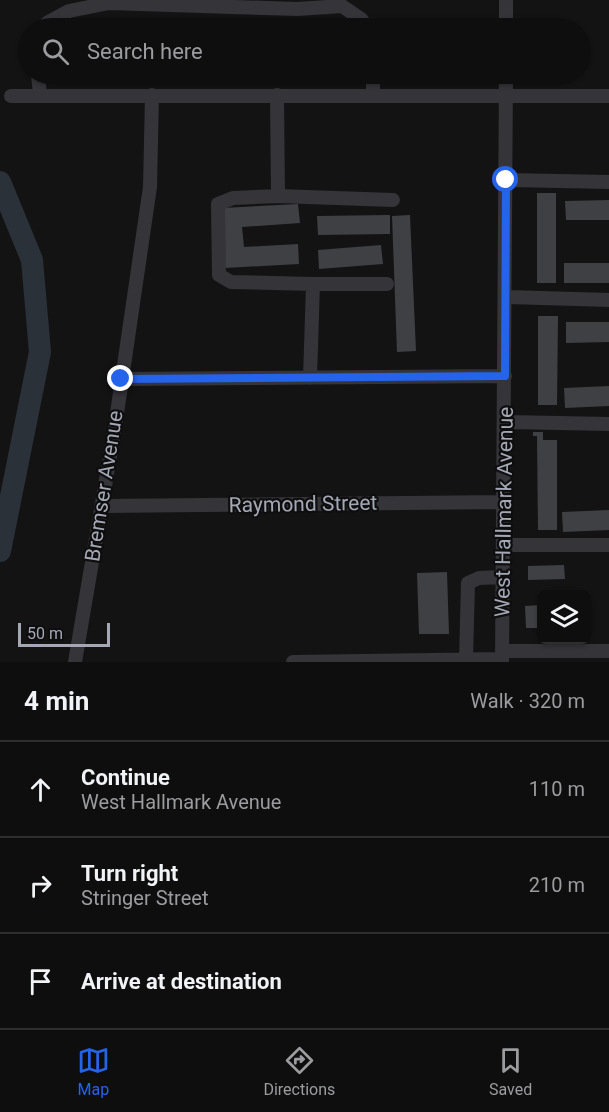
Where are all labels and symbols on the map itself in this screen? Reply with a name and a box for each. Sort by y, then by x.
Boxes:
route start [492,166,518,192]
route end [107,365,133,391]
street label: West Hallmark Avenue [490,407,518,617]
street label: Bremser Avenue [80,409,128,563]
street label: Raymond Street [229,491,378,517]
scale bar [18,620,110,648]

